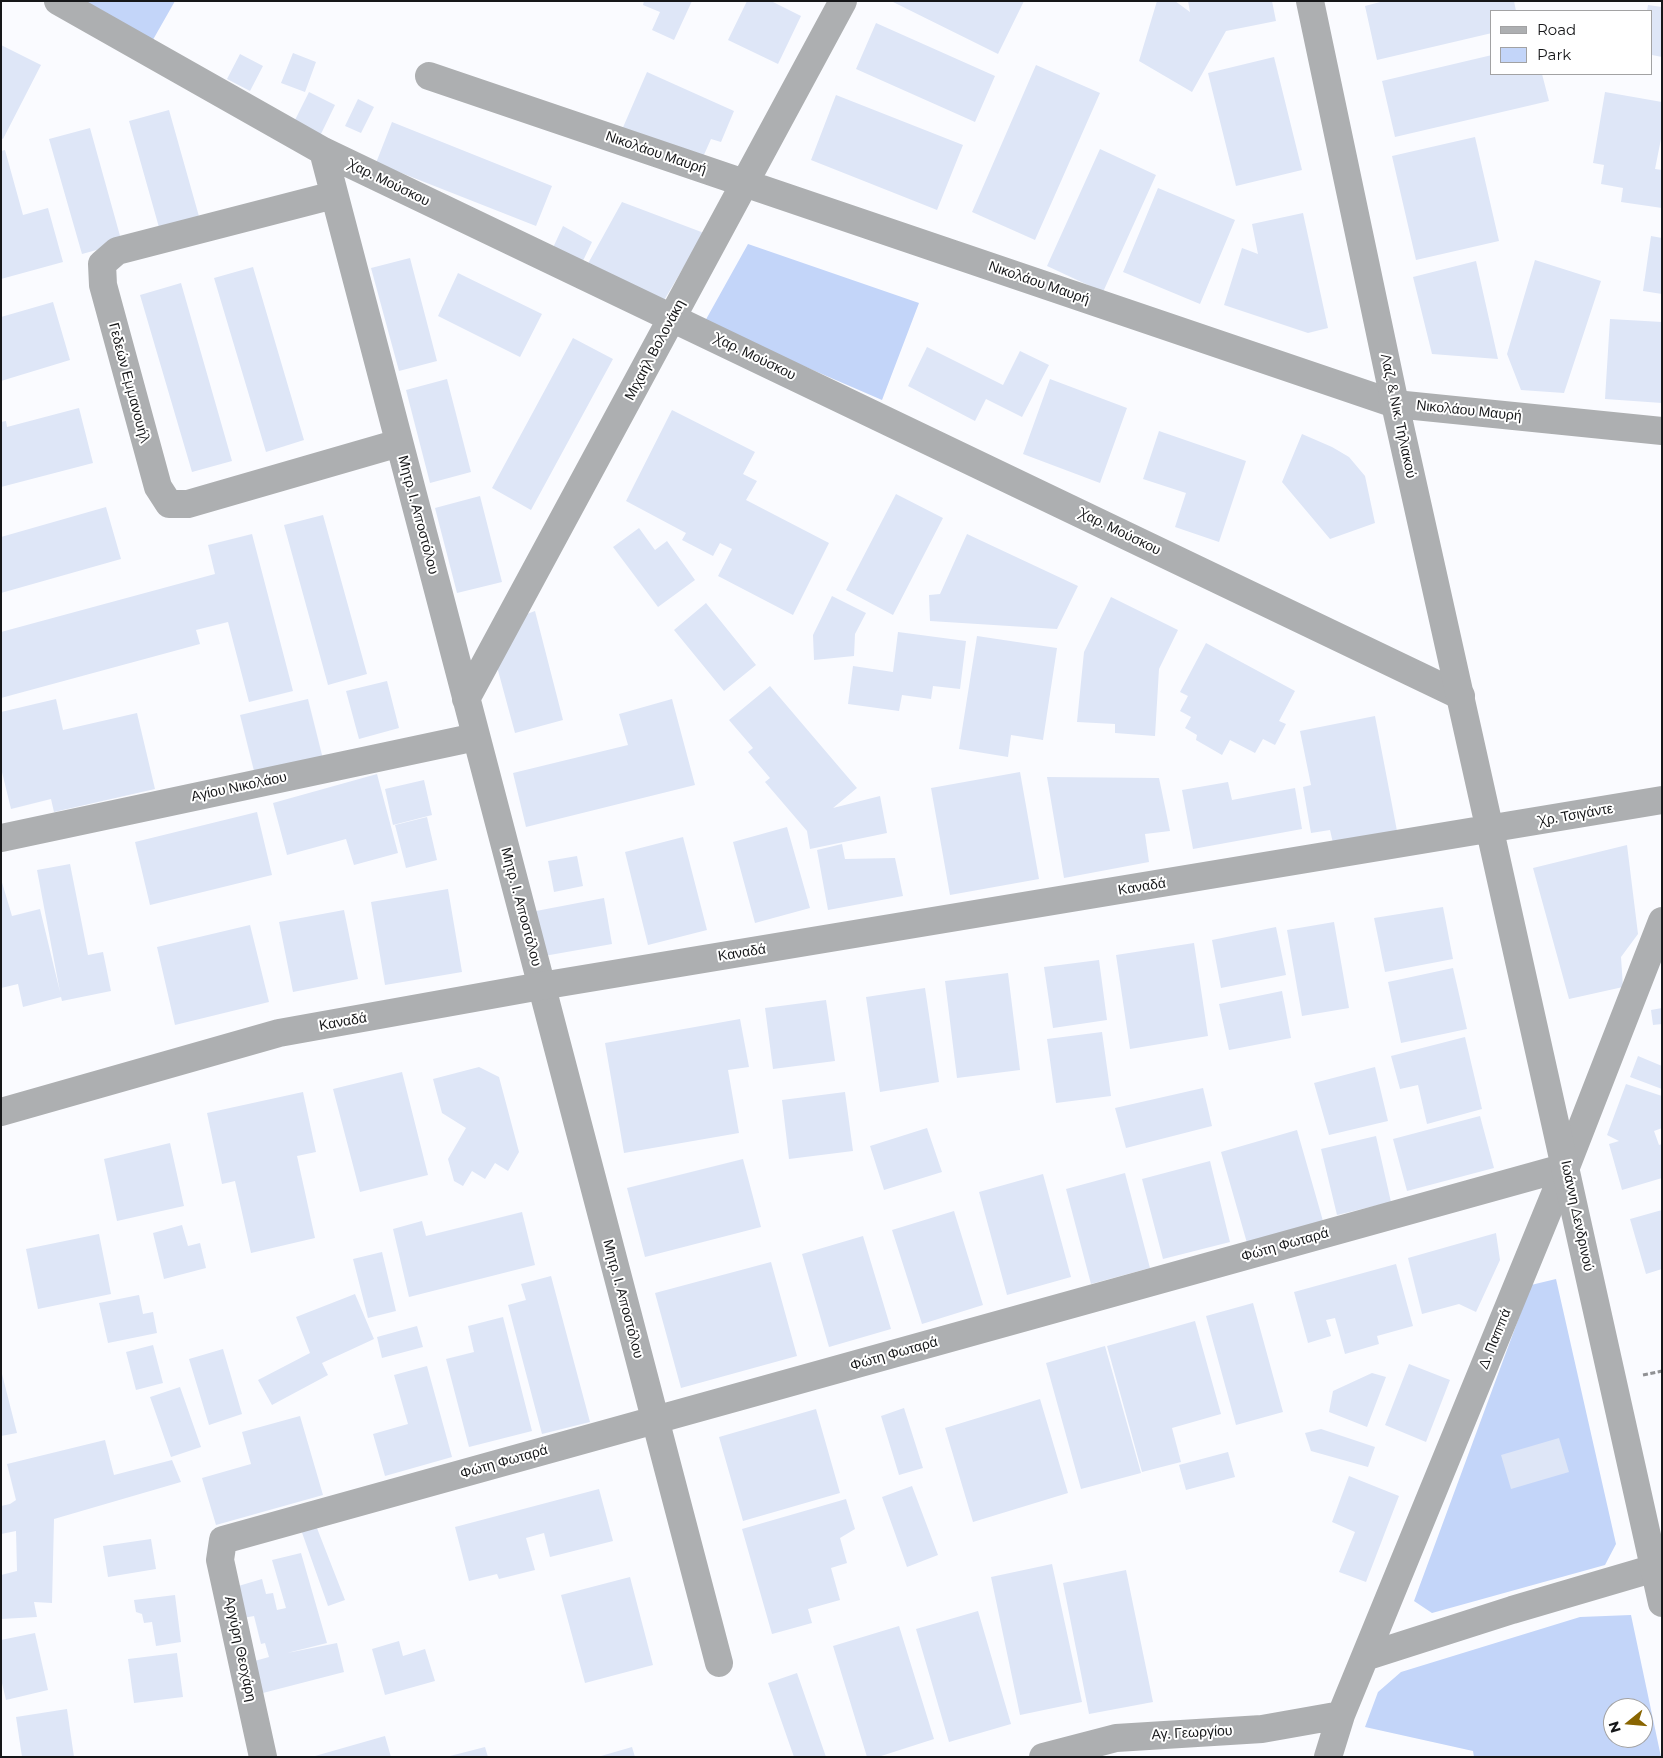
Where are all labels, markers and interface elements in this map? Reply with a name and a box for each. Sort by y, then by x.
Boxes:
legend [1490,10,1653,75]
text: Road [1537,20,1576,39]
text: Park [1537,45,1571,64]
street label: Νικολάου Μαυρή [603,128,709,178]
street label: Χαρ. Μούσκου [346,156,432,210]
street label: Νικολάου Μαυρή [986,258,1092,308]
street label: Μιχαήλ Βολονάκη [621,297,689,403]
street label: Γεδεών Εμμανουήλ [105,321,153,445]
street label: Χαρ. Μούσκου [712,330,798,384]
street label: Λαζ. & Νικ. Τηλιακού [1377,352,1419,480]
street label: Νικολάου Μαυρή [1416,397,1522,425]
street label: Μητρ. Ι. Αποστόλου [394,454,442,576]
street label: Χαρ. Μούσκου [1077,505,1163,559]
street label: Αγίου Νικολάου [190,769,288,805]
street label: Χρ. Τσιγάντε [1538,800,1614,830]
street label: Μητρ. Ι. Αποστόλου [497,846,545,968]
street label: Καναδά [1117,875,1167,899]
street label: Καναδά [717,941,767,965]
street label: Καναδά [318,1010,368,1034]
street label: Ιωάννη Δενδρινού [1557,1159,1597,1273]
street label: Φώτη Φωταρά [1239,1224,1331,1266]
street label: Μητρ. Ι. Αποστόλου [599,1238,647,1360]
street label: Δ. Παππά [1475,1306,1515,1372]
street label: Φώτη Φωταρά [848,1333,940,1375]
street label: Φώτη Φωταρά [458,1441,550,1483]
street label: Αργύρη Θεοχάρη [221,1595,259,1703]
north arrow [1603,1698,1653,1748]
text: N [1604,1719,1625,1735]
street label: Αγ. Γεωργίου [1151,1722,1233,1744]

